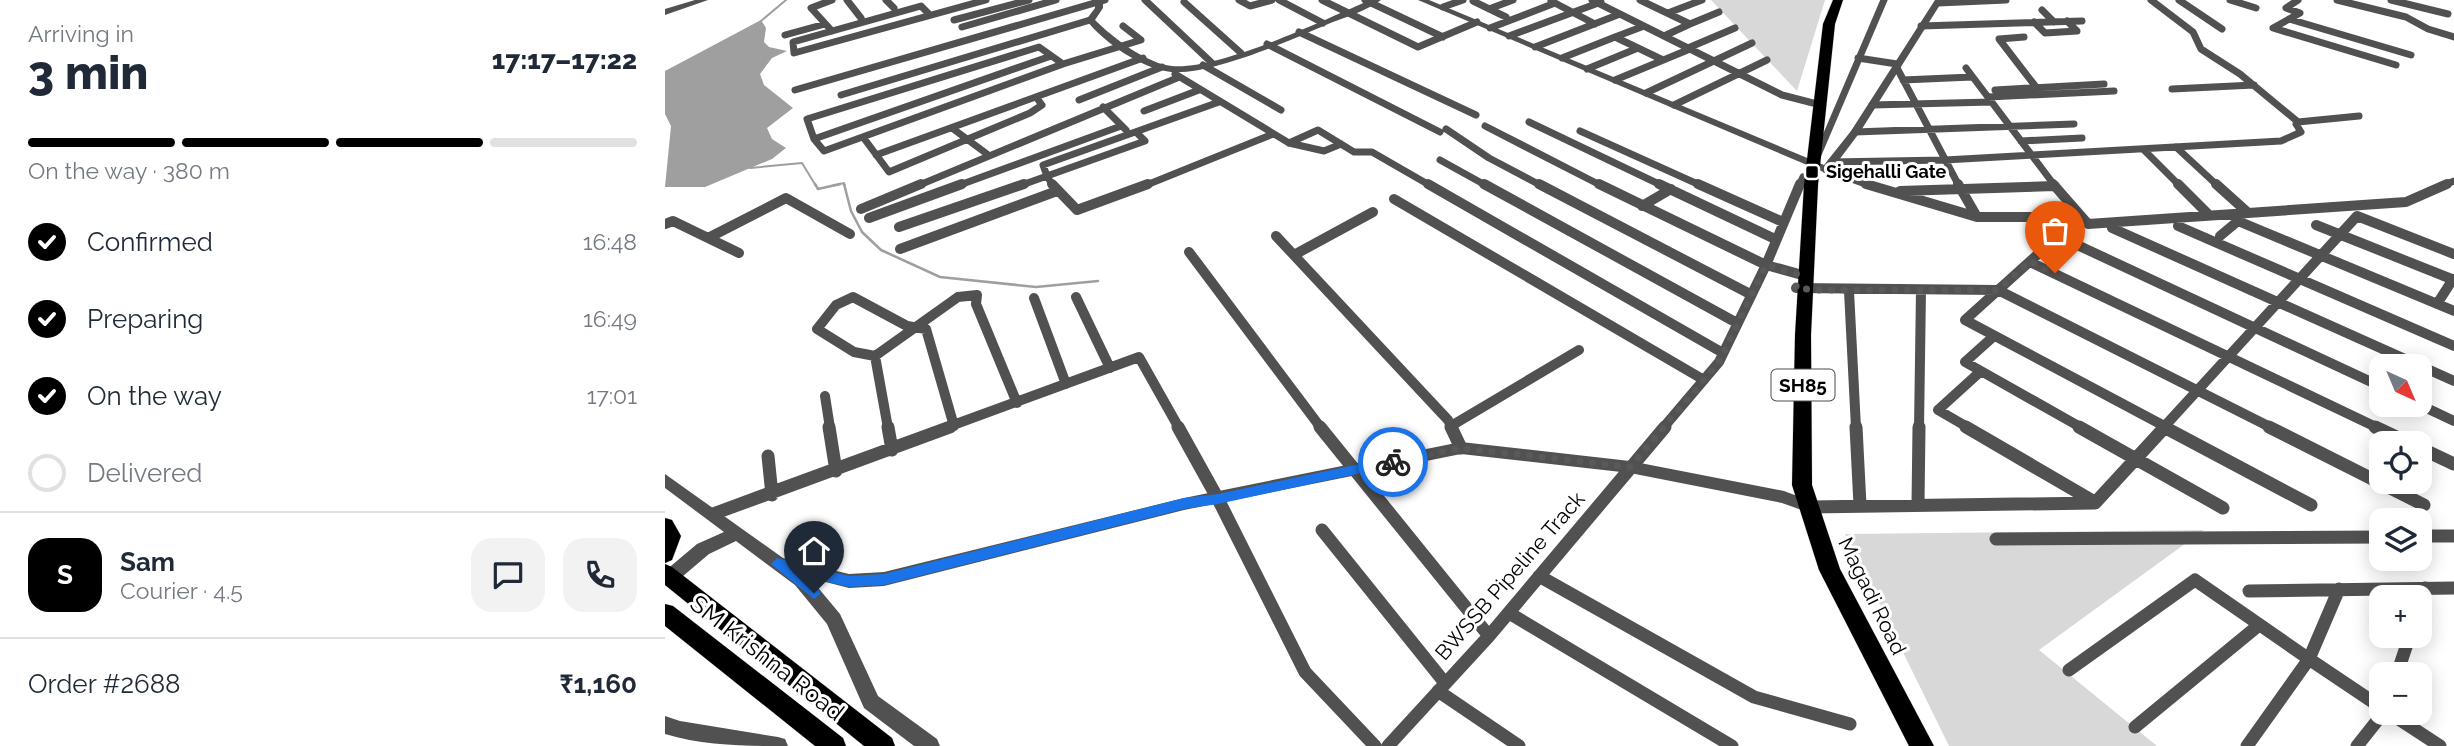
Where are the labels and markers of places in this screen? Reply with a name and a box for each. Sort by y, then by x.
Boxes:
place label: Sigehalli Gate [1826,161,1946,182]
marker: Sigehalli Gate [1804,164,1820,180]
pin [2025,201,2085,273]
pin [784,521,844,593]

